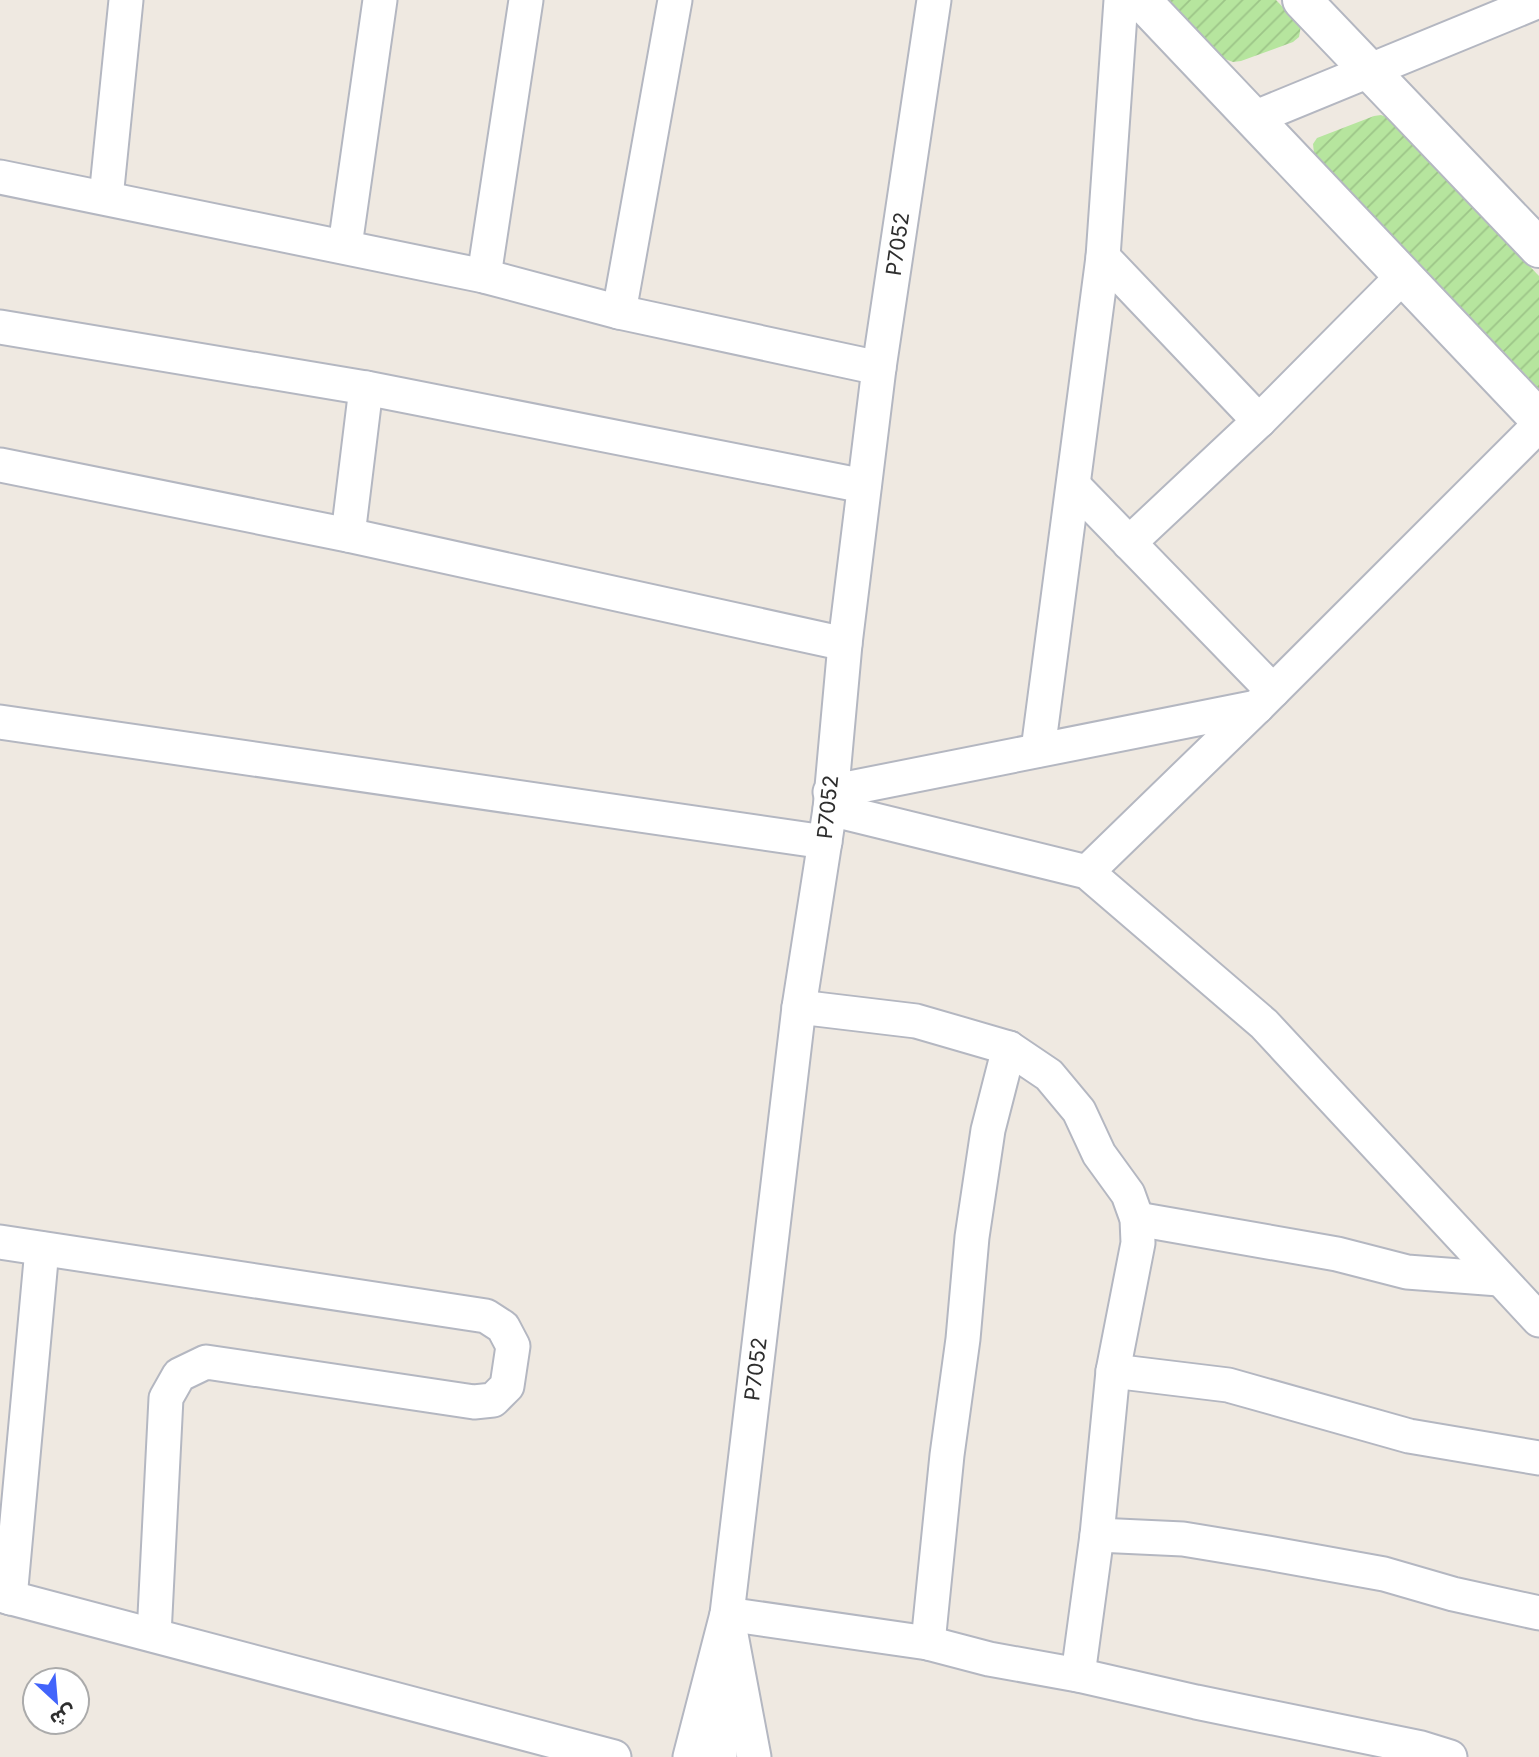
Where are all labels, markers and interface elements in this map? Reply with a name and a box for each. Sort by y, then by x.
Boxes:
street label: P7052 [881,211,914,277]
street label: P7052 [812,774,843,840]
street label: P7052 [739,1336,772,1402]
north arrow [21,1666,91,1736]
text: ش [46,1700,80,1732]

